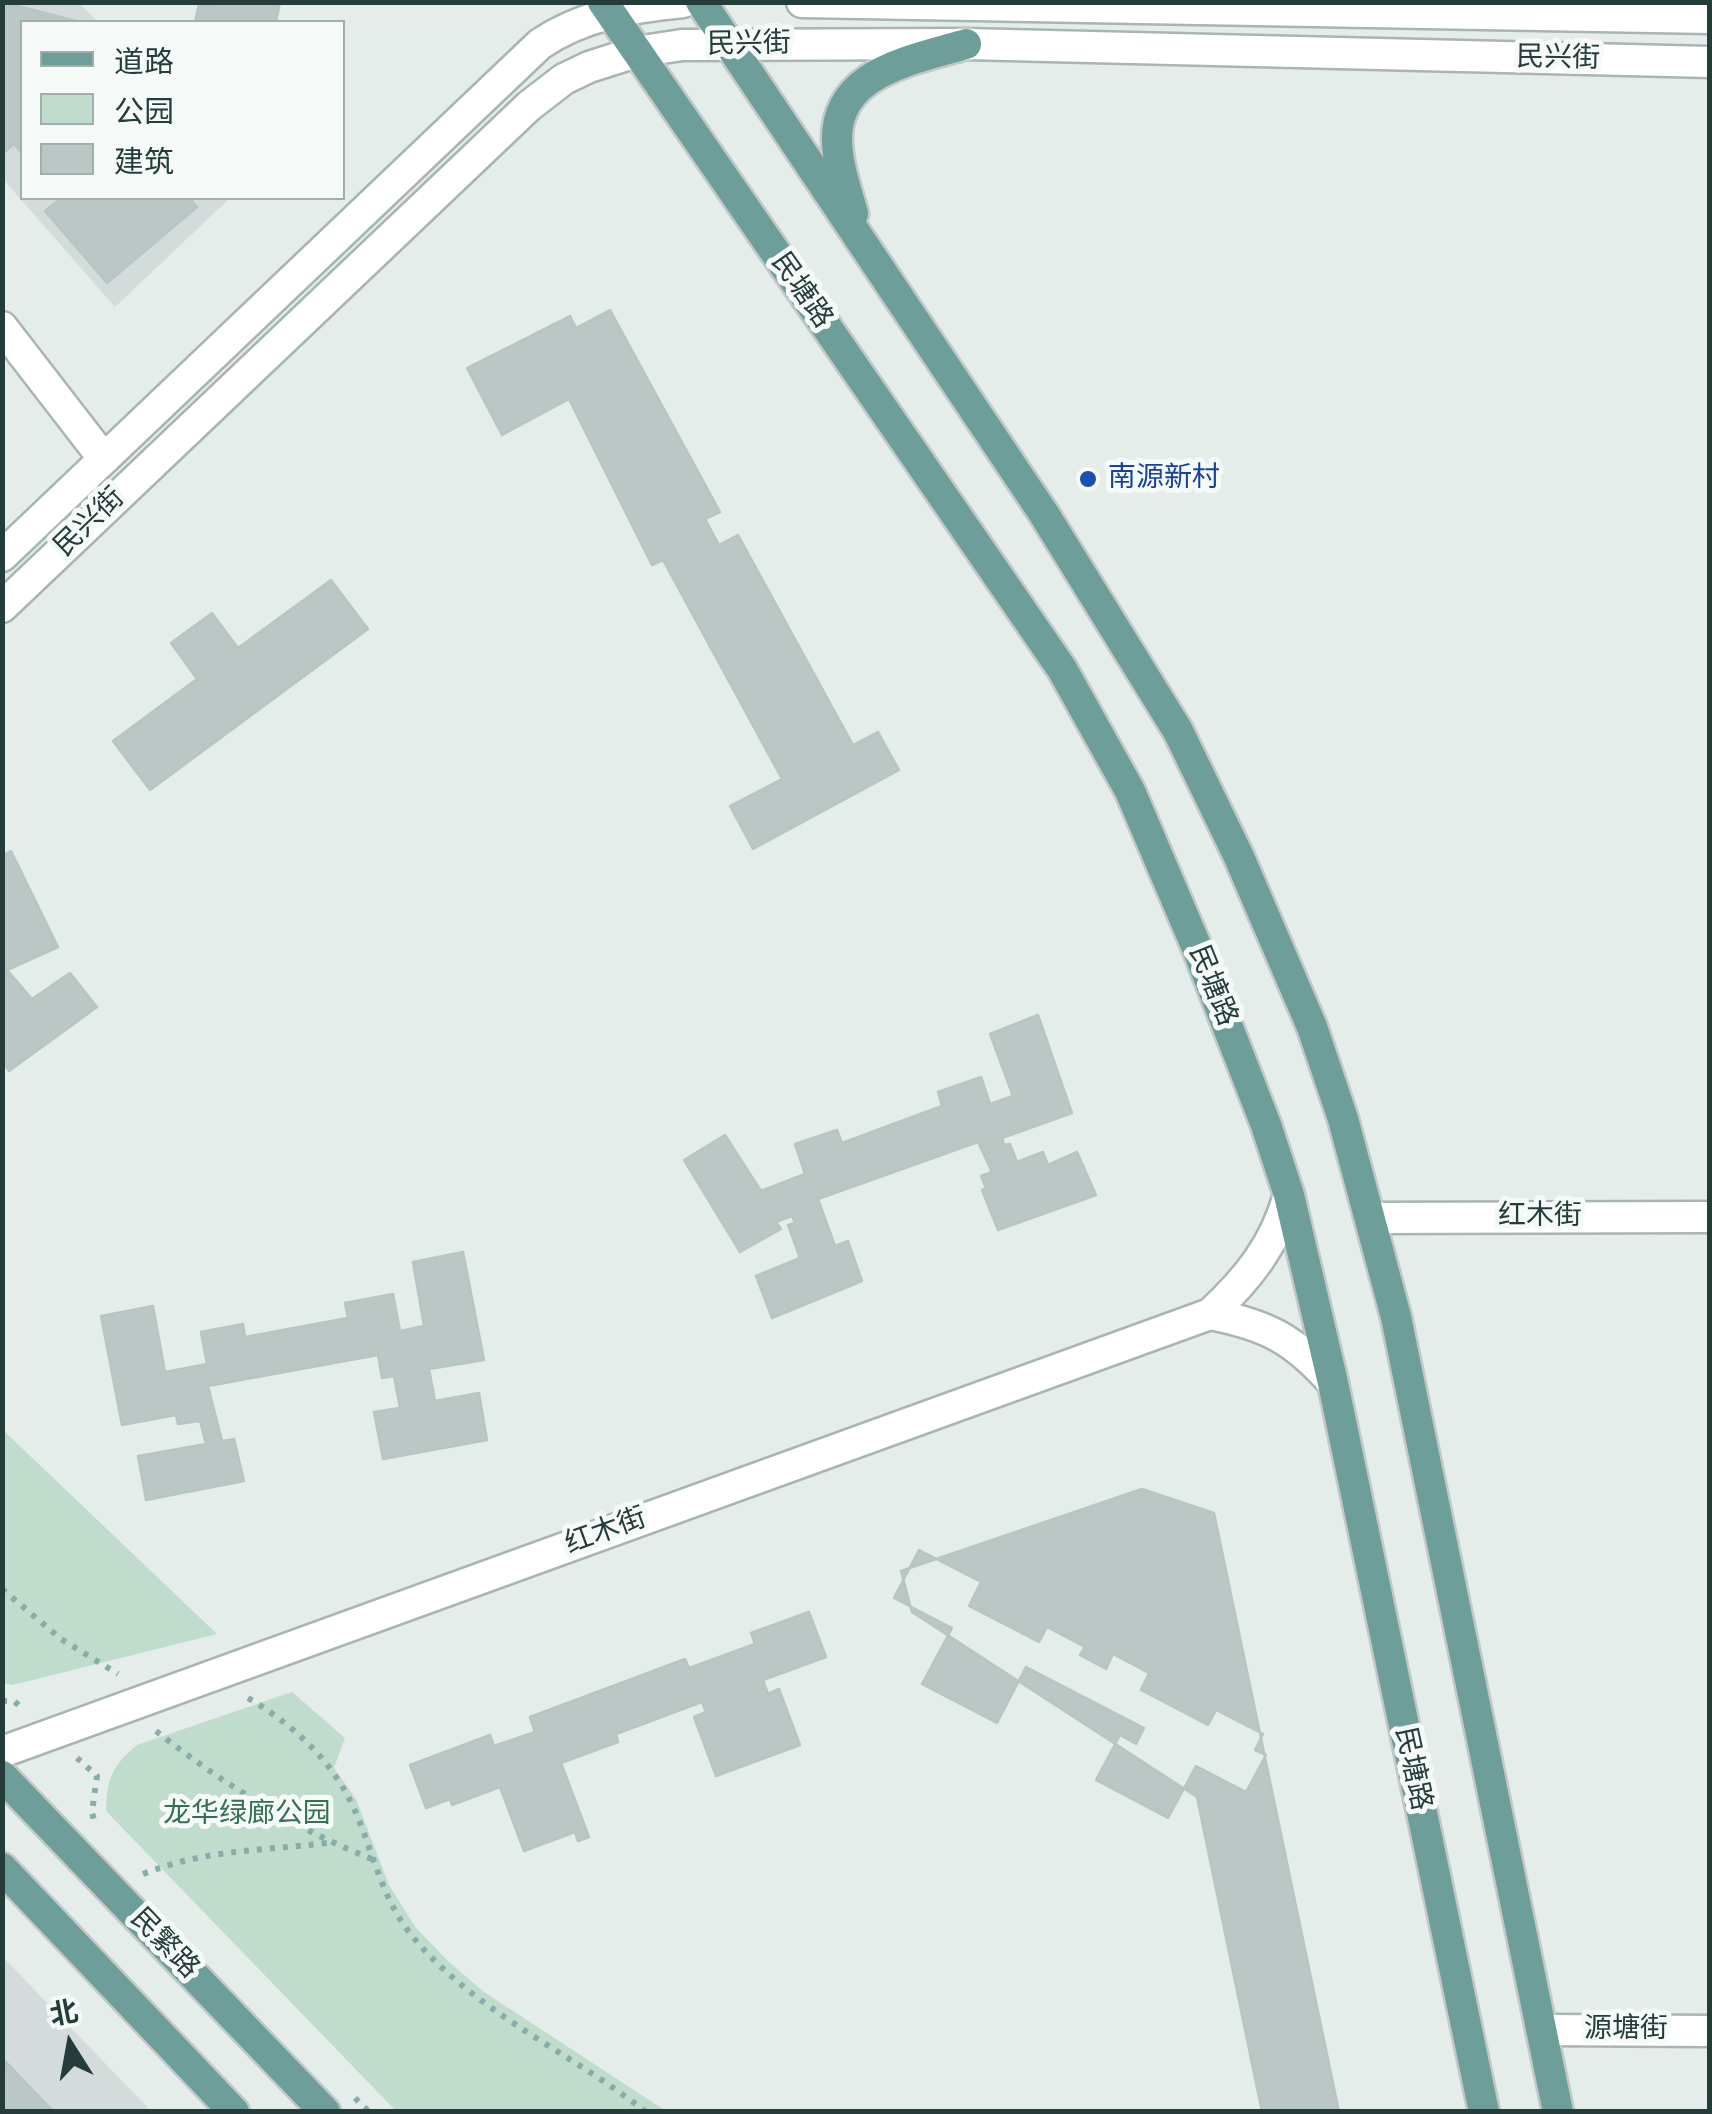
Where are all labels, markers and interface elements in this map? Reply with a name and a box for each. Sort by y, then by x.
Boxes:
legend [20,20,345,200]
street label: 民兴街 [707,27,791,63]
street label: 民兴街 [1516,41,1600,77]
text: 道路 [114,45,174,81]
text: 公园 [114,95,174,131]
text: 建筑 [114,145,174,181]
street label: 民塘路 [763,247,839,335]
place label: 南源新村 [1108,462,1220,496]
marker: 南源新村 [1077,468,1099,490]
street label: 民兴街 [48,482,132,564]
street label: 民塘路 [1181,941,1243,1031]
street label: 红木街 [1498,1200,1582,1234]
street label: 红木街 [561,1502,651,1562]
street label: 民塘路 [1387,1724,1437,1814]
park label: 龙华绿廊公园 [163,1798,331,1832]
street label: 民繁路 [123,1902,205,1986]
north arrow [20,1994,120,2094]
text: 北 [47,1995,81,2033]
street label: 源塘街 [1584,2013,1668,2047]

